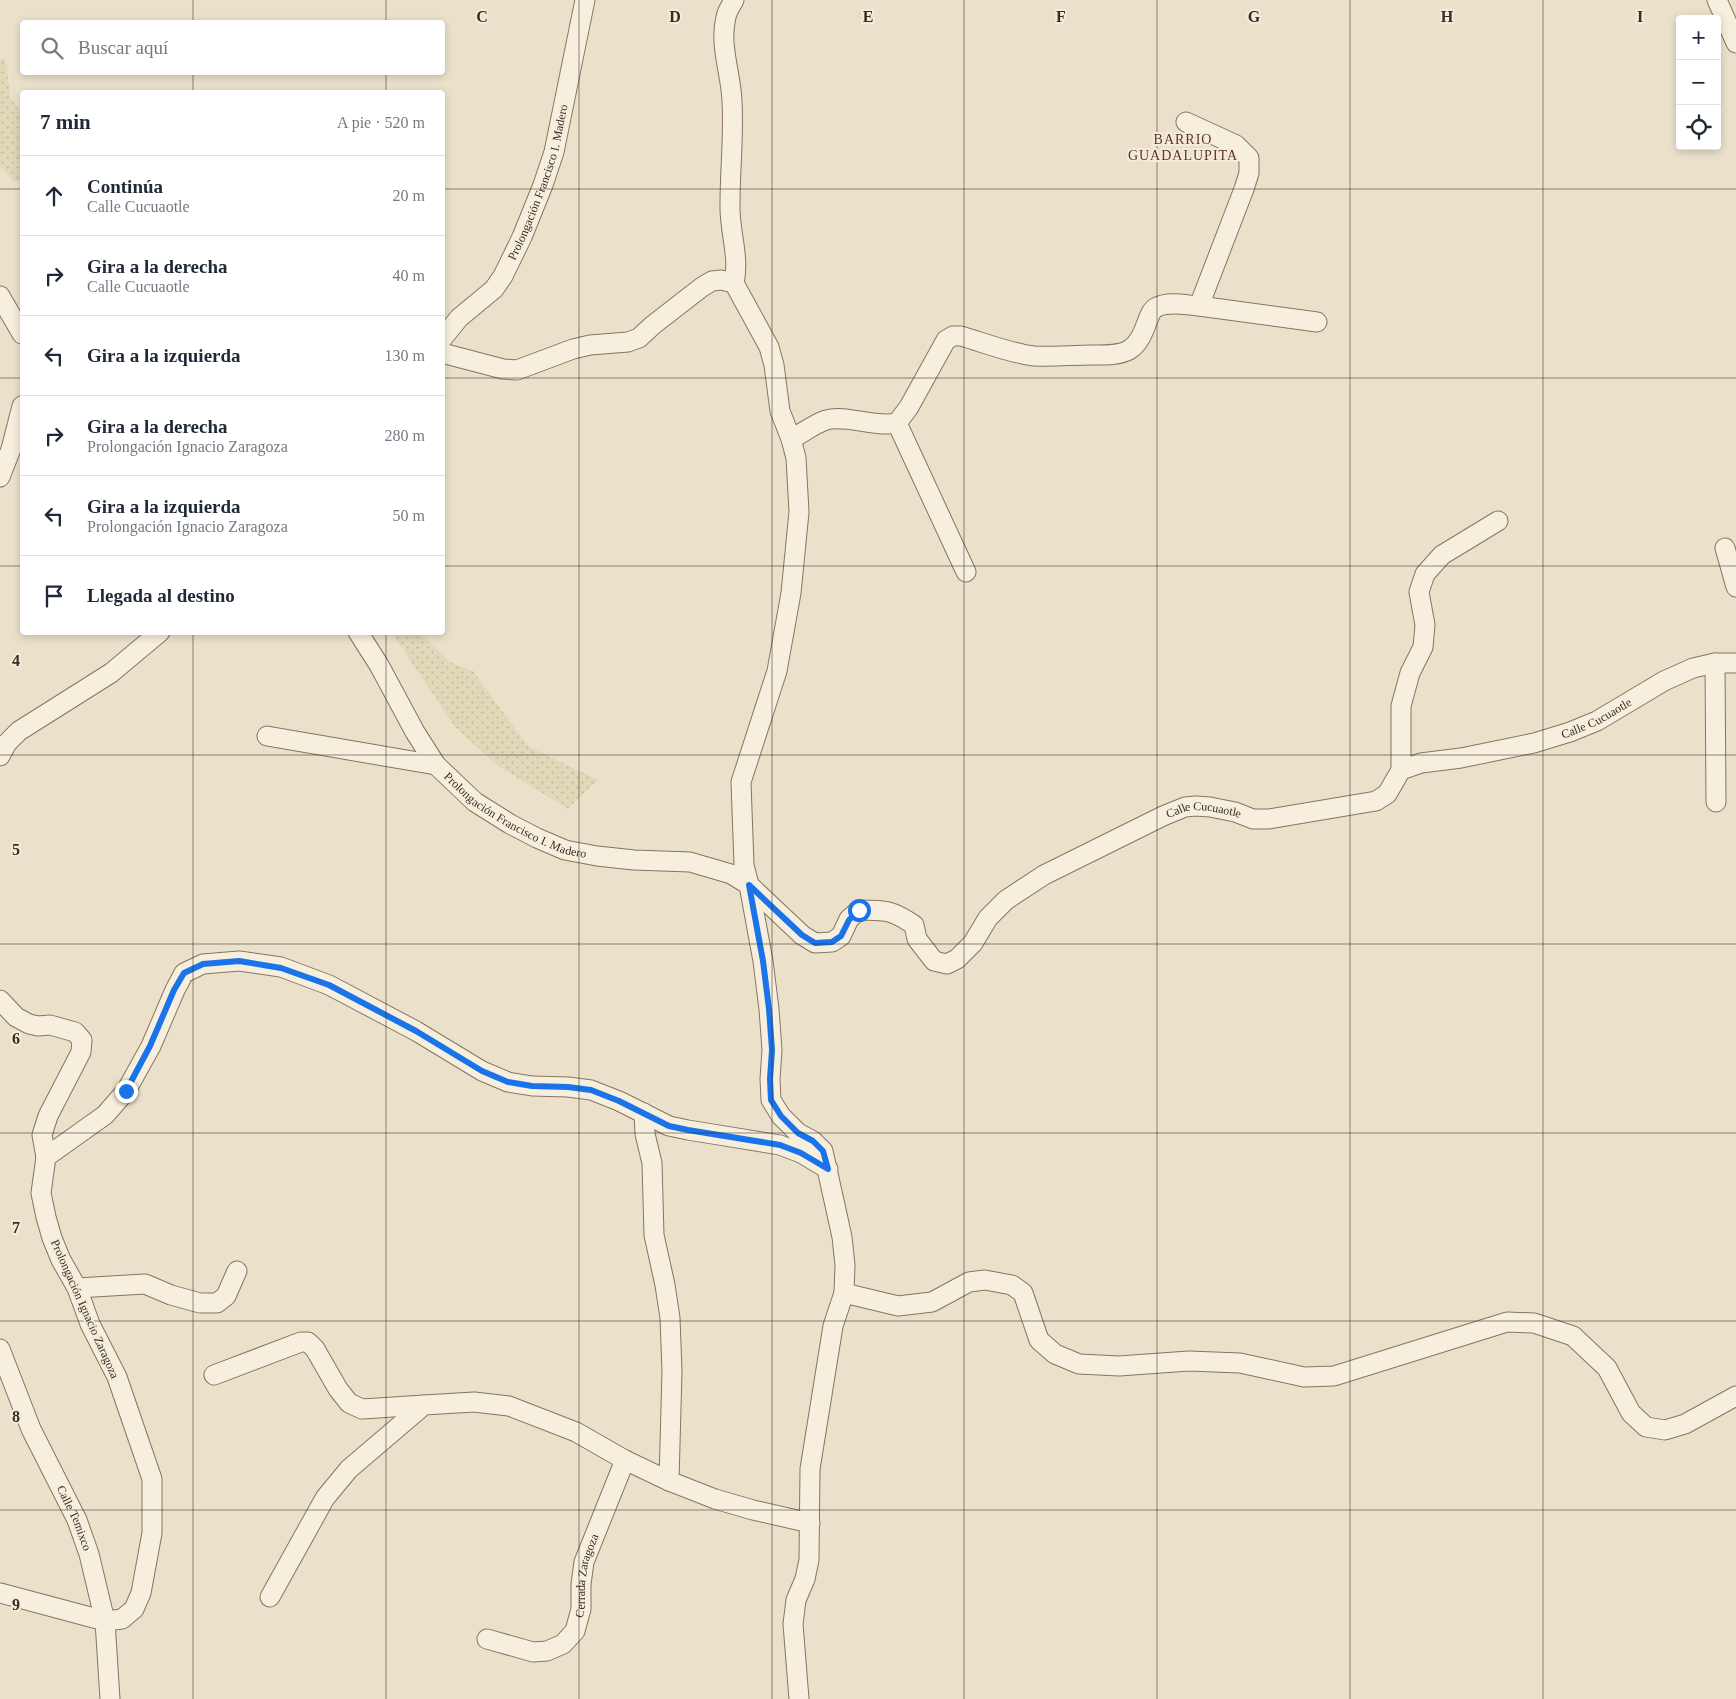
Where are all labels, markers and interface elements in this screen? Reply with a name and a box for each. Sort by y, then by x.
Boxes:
text: C [476,8,488,25]
text: D [669,8,681,25]
text: E [863,8,873,25]
text: F [1056,8,1066,25]
text: G [1248,8,1261,25]
text: H [1441,8,1454,25]
text: I [1637,8,1643,25]
map controls [1676,15,1721,150]
button: + [1676,15,1721,60]
search box [20,20,445,75]
icon: search [38,34,66,62]
text: Buscar aquí [78,37,168,58]
button: − [1676,60,1721,105]
street label: Prolongación Francisco I. Madero [505,103,571,262]
button: locate [1676,105,1721,150]
text: 7 min [40,110,91,134]
text: A pie · 520 m [337,114,425,131]
district label: BARRIO GUADALUPITA [1128,132,1238,163]
text: Continúa [87,176,163,197]
icon: ahead [40,182,68,210]
text: 20 m [393,187,425,204]
text: Calle Cucuaotle [87,198,190,215]
text: Gira a la derecha [87,256,228,277]
icon: right [40,262,68,290]
text: 40 m [393,267,425,284]
text: Calle Cucuaotle [87,278,190,295]
icon: left [40,342,68,370]
text: Gira a la izquierda [87,345,241,366]
text: 130 m [385,347,425,364]
text: Gira a la derecha [87,416,228,437]
icon: right [40,422,68,450]
text: 280 m [385,427,425,444]
text: Prolongación Ignacio Zaragoza [87,438,288,455]
text: Gira a la izquierda [87,496,241,517]
icon: left [40,502,68,530]
text: 50 m [393,507,425,524]
text: Prolongación Ignacio Zaragoza [87,518,288,535]
icon: arrive [40,582,68,610]
text: Llegada al destino [87,585,235,606]
text: 4 [12,652,20,669]
street label: Calle Cucuaotle [1559,695,1634,741]
street label: Prolongación Francisco I. Madero [441,769,588,861]
street label: Calle Cucuaotle [1164,799,1244,821]
text: 5 [12,841,20,858]
route start [848,899,871,922]
text: 6 [12,1030,20,1047]
route end [115,1080,138,1103]
text: 7 [12,1219,20,1236]
street label: Prolongación Ignacio Zaragoza [48,1237,122,1381]
text: 8 [12,1408,20,1425]
street label: Calle Temixco [54,1483,94,1553]
street label: Cerrada Zaragoza [572,1531,602,1619]
text: 9 [12,1596,20,1613]

